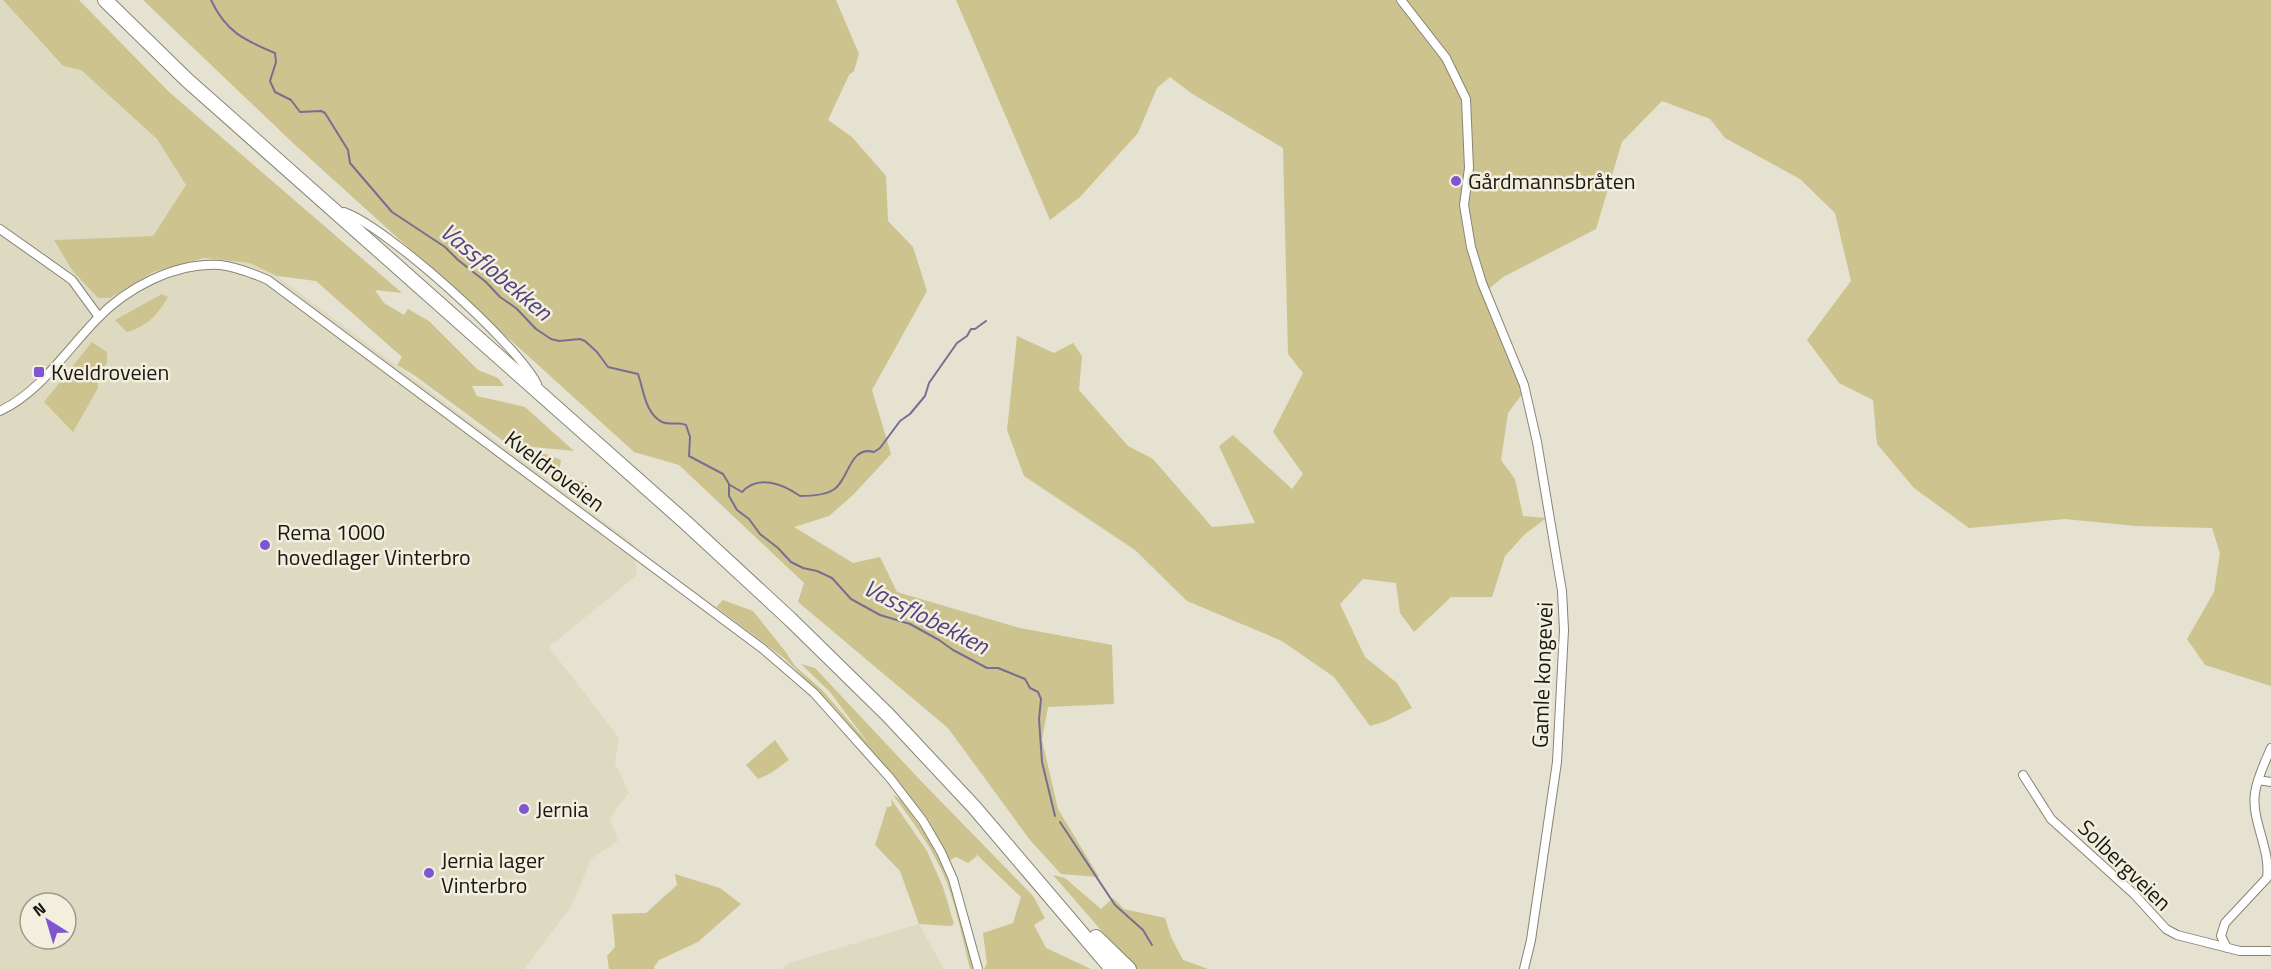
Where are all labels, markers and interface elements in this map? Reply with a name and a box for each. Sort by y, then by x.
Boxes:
place label: Gårdmannsbråten [1468,164,1636,198]
marker: Gårdmannsbråten [1449,174,1463,188]
water label: Vassflobekken [433,214,561,330]
place label: Kveldroveien [51,355,169,389]
marker: Kveldroveien [32,365,46,379]
street label: Kveldroveien [498,422,612,520]
place label: Rema 1000 hovedlager Vinterbro [277,515,471,574]
marker: Rema 1000 hovedlager Vinterbro [258,538,272,552]
water label: Vassflobekken [857,569,996,664]
street label: Gamle kongevei [1522,601,1562,749]
place label: Jernia [536,792,589,826]
marker: Jernia [517,802,531,816]
street label: Solbergveien [2070,811,2180,919]
place label: Jernia lager Vinterbro [441,843,545,902]
marker: Jernia lager Vinterbro [422,866,436,880]
north arrow [18,891,78,951]
text: N [27,896,51,922]

